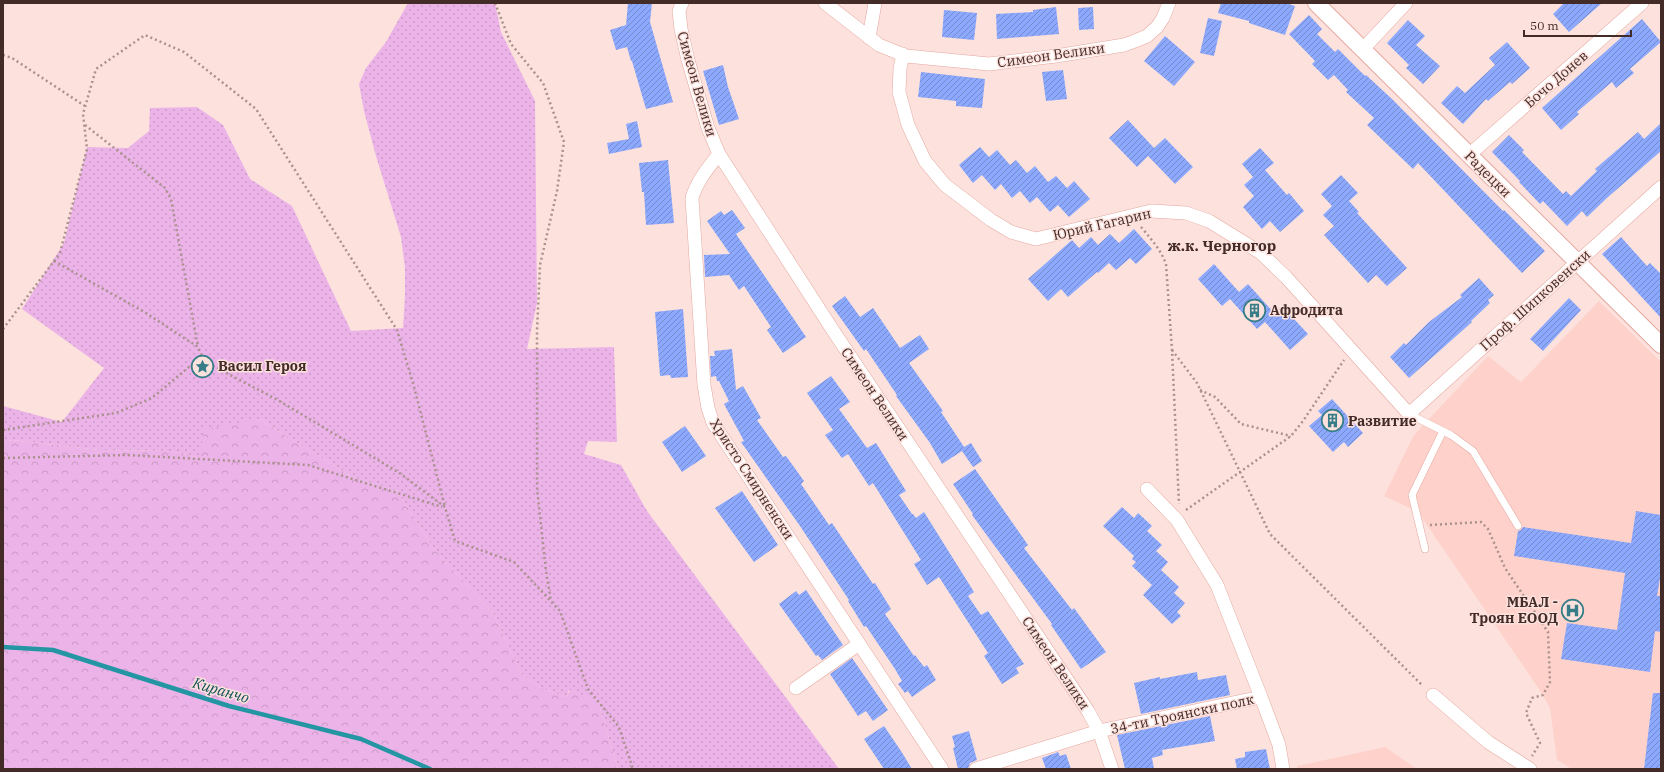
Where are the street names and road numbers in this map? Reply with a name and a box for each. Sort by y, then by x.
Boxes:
street label: Симеон Велики [673,29,721,139]
street label: Симеон Велики [996,39,1106,71]
street label: Бочо Донев [1521,46,1592,111]
street label: Радецки [1461,147,1515,201]
street label: Юрий Гагарин [1051,204,1153,244]
street label: Проф. Шипковенски [1476,245,1594,355]
street label: Симеон Велики [837,344,913,444]
street label: Христо Смирненски [706,415,798,543]
street label: Симеон Велики [1018,613,1094,713]
street label: 34-ти Троянски полк [1109,690,1255,738]

